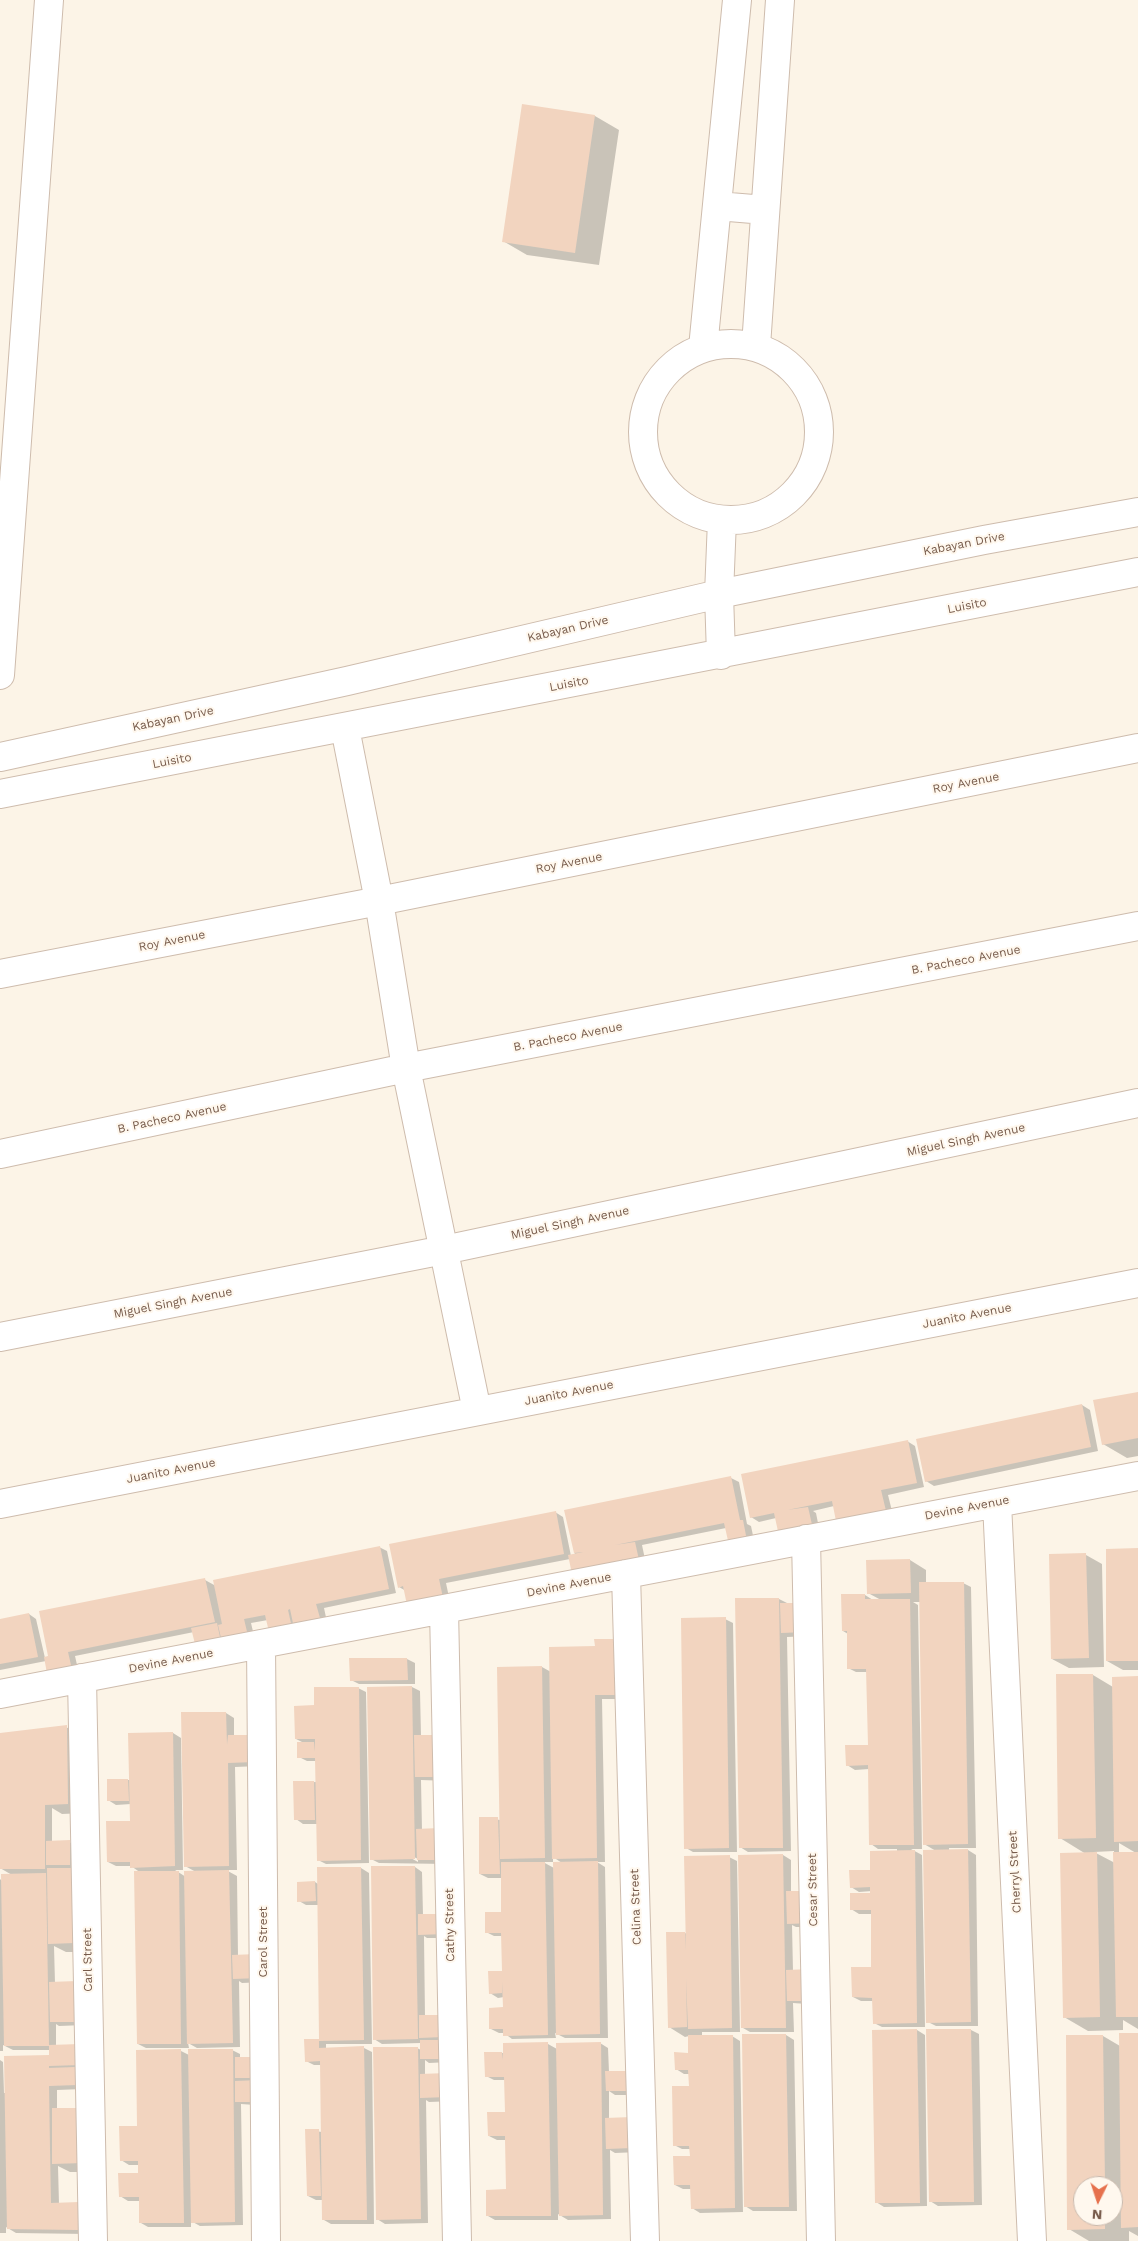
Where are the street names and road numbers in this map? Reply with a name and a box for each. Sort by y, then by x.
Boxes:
street label: Kabayan Drive [922,529,1006,559]
street label: Luisito [946,595,988,617]
street label: Kabayan Drive [526,613,610,645]
street label: Luisito [548,673,590,695]
street label: Kabayan Drive [131,703,215,735]
street label: Luisito [151,750,193,772]
street label: Roy Avenue [931,769,1001,797]
street label: Roy Avenue [534,849,604,877]
street label: Roy Avenue [137,927,207,955]
street label: B. Pacheco Avenue [910,942,1022,978]
street label: B. Pacheco Avenue [512,1019,624,1055]
street label: B. Pacheco Avenue [116,1099,228,1137]
street label: Miguel Singh Avenue [906,1120,1026,1160]
street label: Miguel Singh Avenue [510,1203,630,1243]
street label: Miguel Singh Avenue [112,1284,234,1322]
street label: Juanito Avenue [921,1300,1013,1332]
street label: Juanito Avenue [523,1377,615,1409]
street label: Juanito Avenue [125,1455,217,1487]
street label: Devine Avenue [924,1493,1010,1523]
street label: Devine Avenue [526,1570,612,1600]
street label: Devine Avenue [128,1646,214,1676]
street label: Cherryl Street [1006,1830,1024,1914]
street label: Cesar Street [805,1853,821,1927]
street label: Celina Street [627,1869,645,1945]
street label: Cathy Street [442,1888,458,1962]
street label: Carol Street [256,1907,270,1977]
street label: Carl Street [80,1928,96,1992]

